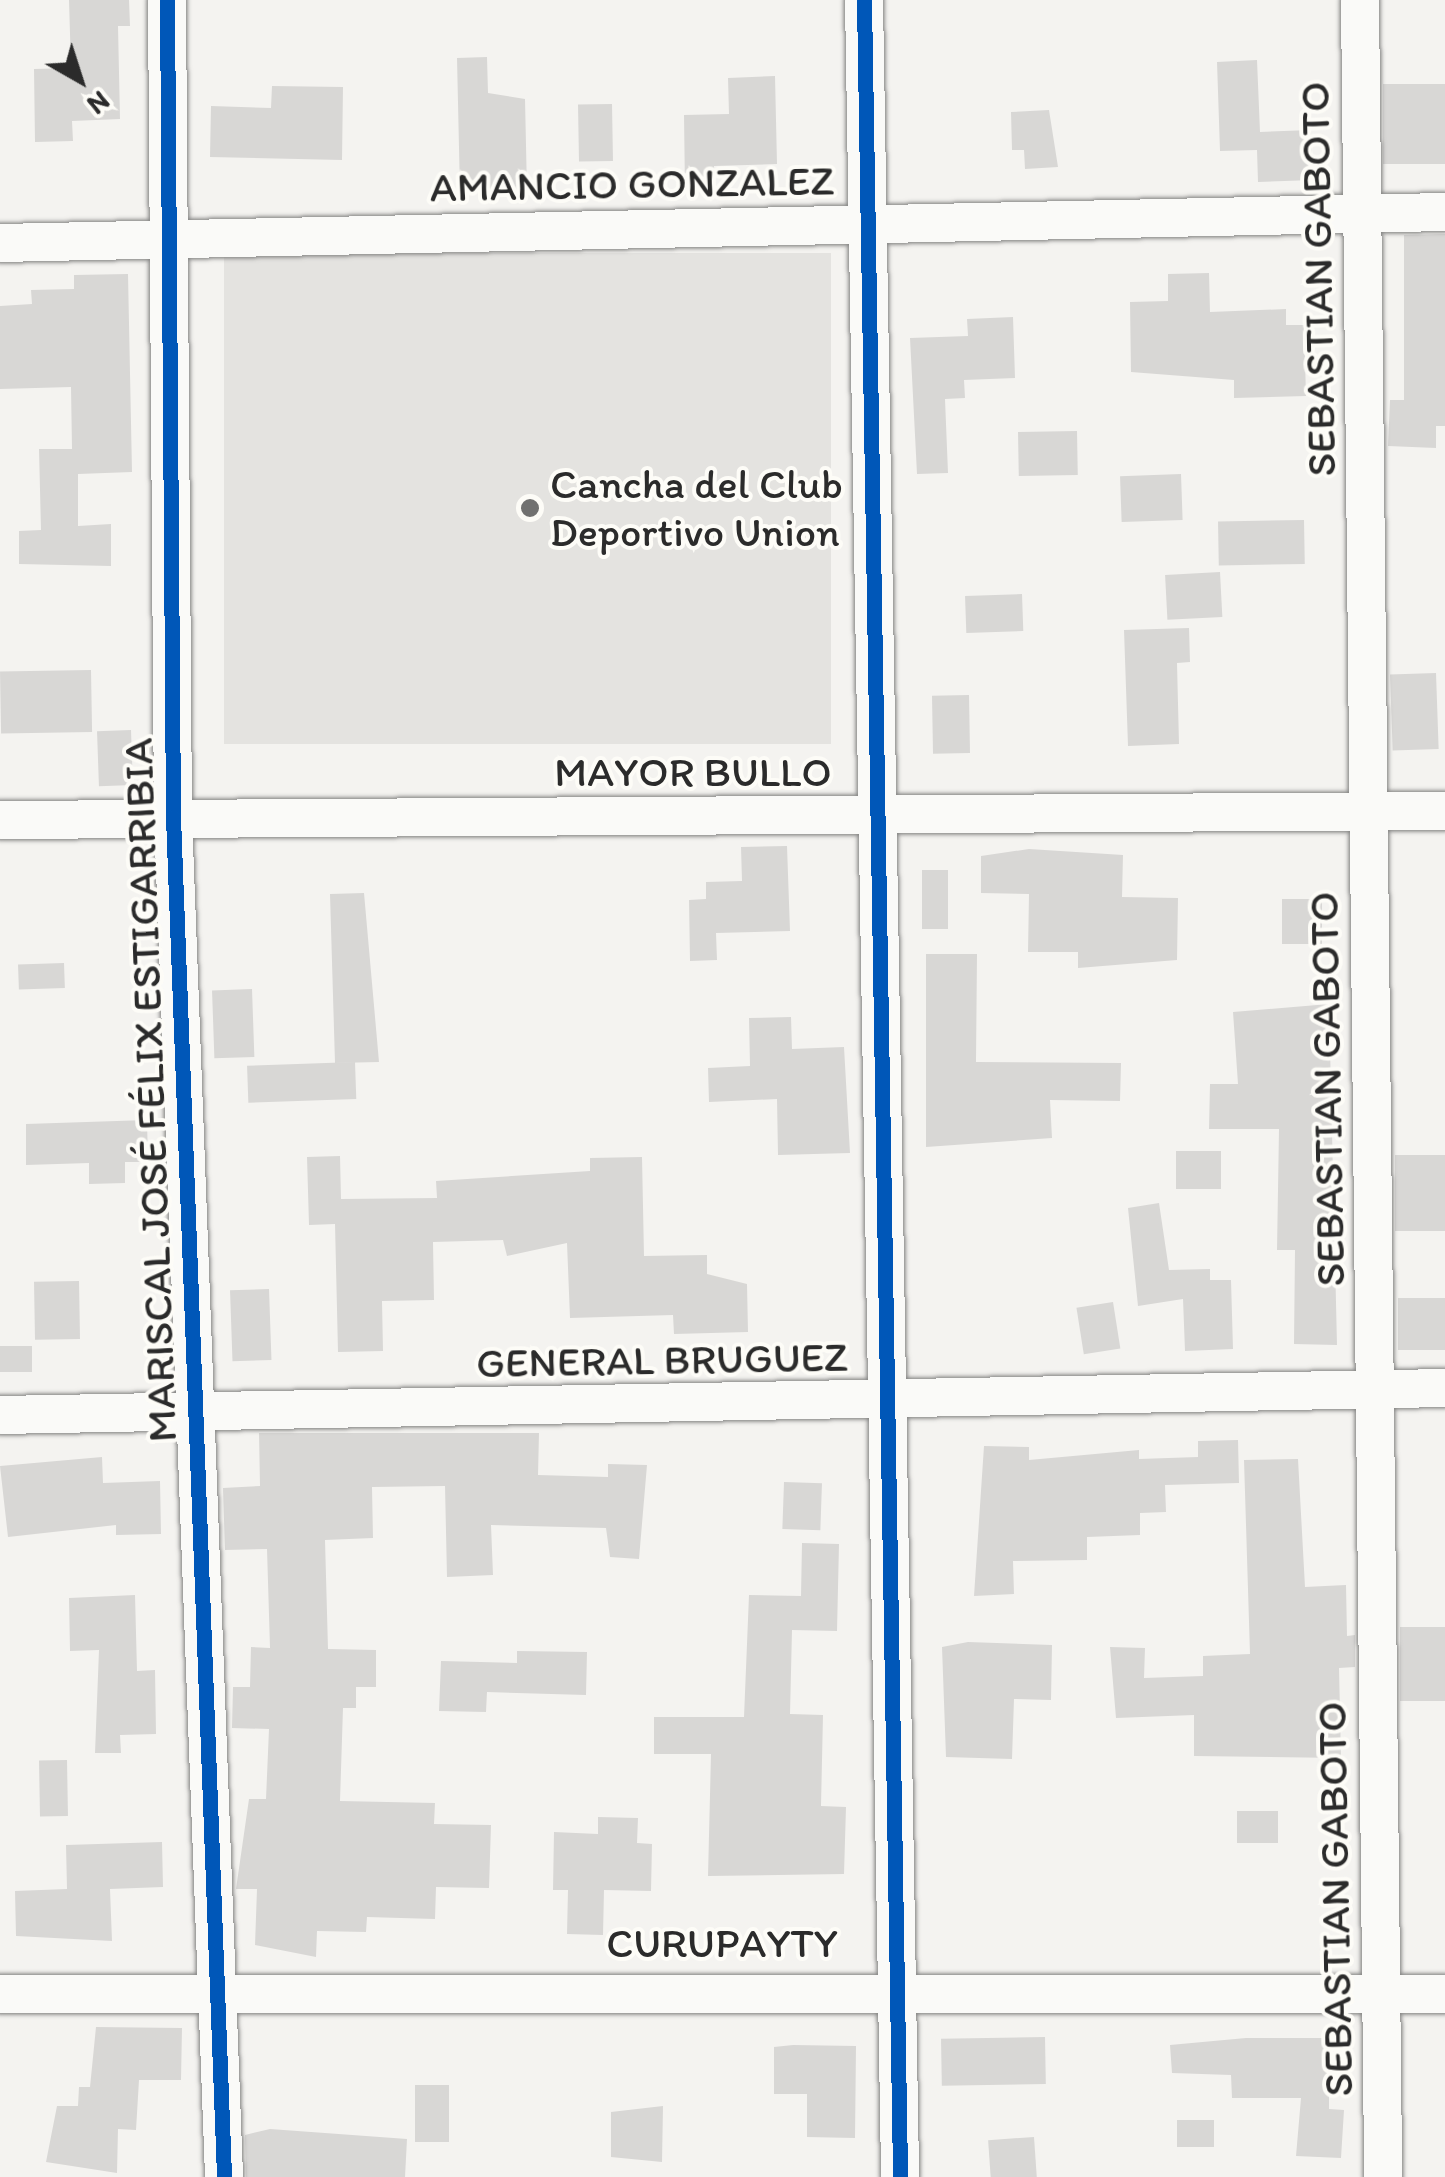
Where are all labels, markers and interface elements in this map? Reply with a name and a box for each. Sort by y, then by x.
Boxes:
north arrow [30,30,130,130]
street label: SEBASTIAN GABOTO [1289,82,1347,476]
text: N [81,84,117,122]
street label: AMANCIO GONZALEZ [429,155,835,213]
place label: Cancha del Club Deportivo Union [550,459,842,558]
marker: Cancha del Club Deportivo Union [519,497,541,519]
street label: MARISCAL JOSÉ FÉLIX ESTIGARRIBIA [113,739,187,1441]
street label: MAYOR BULLO [554,747,832,797]
street label: SEBASTIAN GABOTO [1298,892,1356,1286]
street label: GENERAL BRUGUEZ [475,1332,849,1388]
street label: SEBASTIAN GABOTO [1306,1702,1364,2096]
street label: CURUPAYTY [606,1918,838,1968]

